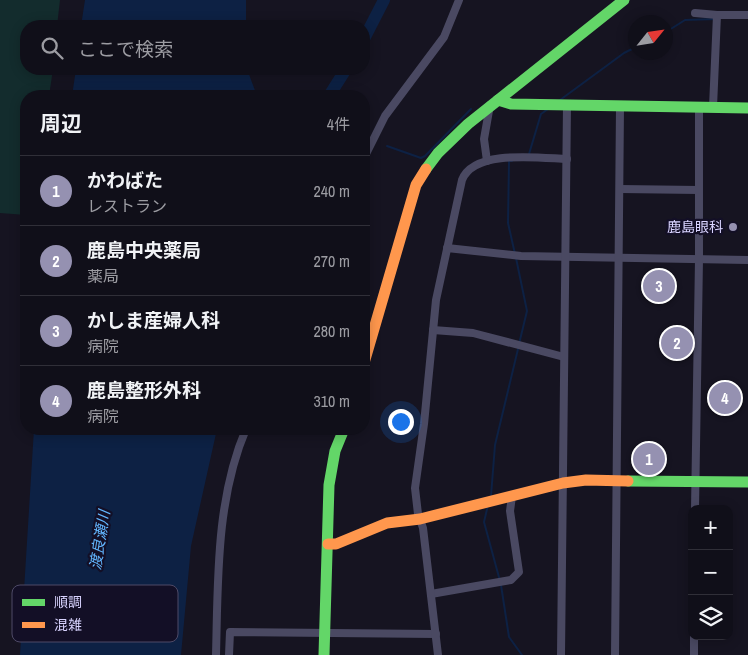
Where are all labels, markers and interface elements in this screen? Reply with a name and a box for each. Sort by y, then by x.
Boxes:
north arrow [628,15,673,60]
search box [20,20,370,75]
icon: search [38,34,66,62]
text: ここで検索 [78,36,173,62]
text: 周辺 [40,109,82,138]
text: 4件 [327,113,350,135]
text: かわばた [87,167,163,193]
text: 1 [52,180,60,202]
text: 240 m [314,180,350,202]
text: レストラン [87,195,167,217]
place label: 鹿島眼科 [667,218,723,236]
marker: 鹿島眼科 [727,221,739,233]
text: 鹿島中央薬局 [87,237,201,263]
text: 2 [52,250,60,272]
text: 270 m [314,250,350,272]
text: 薬局 [87,265,119,287]
pin: 3 [643,267,675,305]
text: かしま産婦人科 [87,307,220,333]
text: 3 [52,320,60,342]
text: 280 m [314,320,350,342]
pin: 2 [661,324,693,362]
text: 病院 [87,335,119,357]
text: 鹿島整形外科 [87,377,201,403]
pin: 4 [709,379,741,417]
text: 4 [52,390,60,412]
text: 310 m [314,390,350,412]
text: 病院 [87,405,119,427]
your location [388,409,414,435]
pin: 1 [633,440,665,478]
map controls [688,505,733,640]
button: + [688,505,733,550]
water label: 渡良瀬川 [84,507,115,571]
button: − [688,550,733,595]
legend [12,585,178,642]
text: 順調 [54,593,82,611]
button: layers [688,595,733,640]
text: 混雑 [54,616,82,634]

